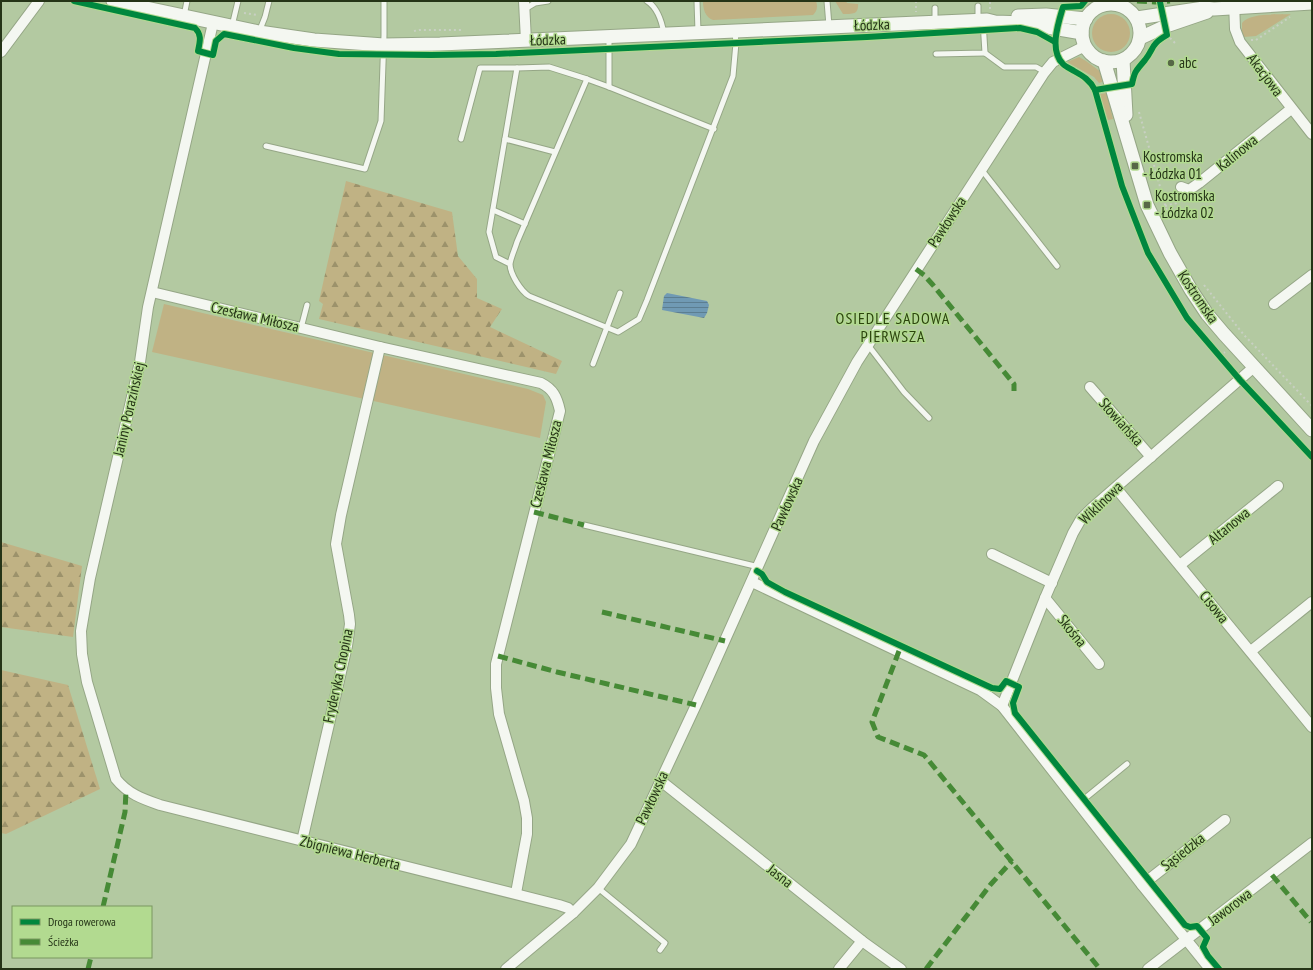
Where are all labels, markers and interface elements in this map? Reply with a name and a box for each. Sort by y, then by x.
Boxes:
street label: Łódzka [854,14,890,35]
street label: Łódzka [530,29,566,50]
street label: Akacjowa [1243,50,1288,100]
place label: abc [1179,53,1198,72]
marker: abc [1166,58,1176,68]
street label: Kalinowa [1212,130,1261,175]
place label: Kostromska - Łódzka 01 [1143,147,1203,183]
marker: Kostromska - Łódzka 01 [1130,161,1140,171]
place label: Kostromska - Łódzka 02 [1155,186,1215,222]
street label: Pawłowska [923,193,970,251]
marker: Kostromska - Łódzka 02 [1142,200,1152,210]
street label: Kostromska [1174,267,1223,327]
street label: Czesława Miłosza [209,297,301,336]
district label: OSIEDLE SADOWA PIERWSZA [836,308,950,346]
street label: Janiny Porazińskiej [108,360,149,459]
street label: Słowiańska [1095,394,1148,450]
street label: Czesława Miłosza [525,418,566,510]
street label: Pawłowska [766,474,807,534]
street label: Wiklinowa [1075,477,1127,528]
street label: Altanowa [1204,503,1254,548]
street label: Cisowa [1196,587,1233,627]
street label: Skośna [1054,611,1091,651]
street label: Fryderyka Chopina [318,627,357,725]
street label: Pawłowska [631,768,672,828]
street label: Sąsiedzka [1157,829,1208,875]
street label: Zbigniewa Herberta [298,831,402,874]
street label: Jasna [763,859,797,891]
street label: Jaworowa [1203,884,1255,930]
legend [12,906,152,958]
text: Droga rowerowa [48,914,116,929]
text: Ścieżka [48,934,79,949]

